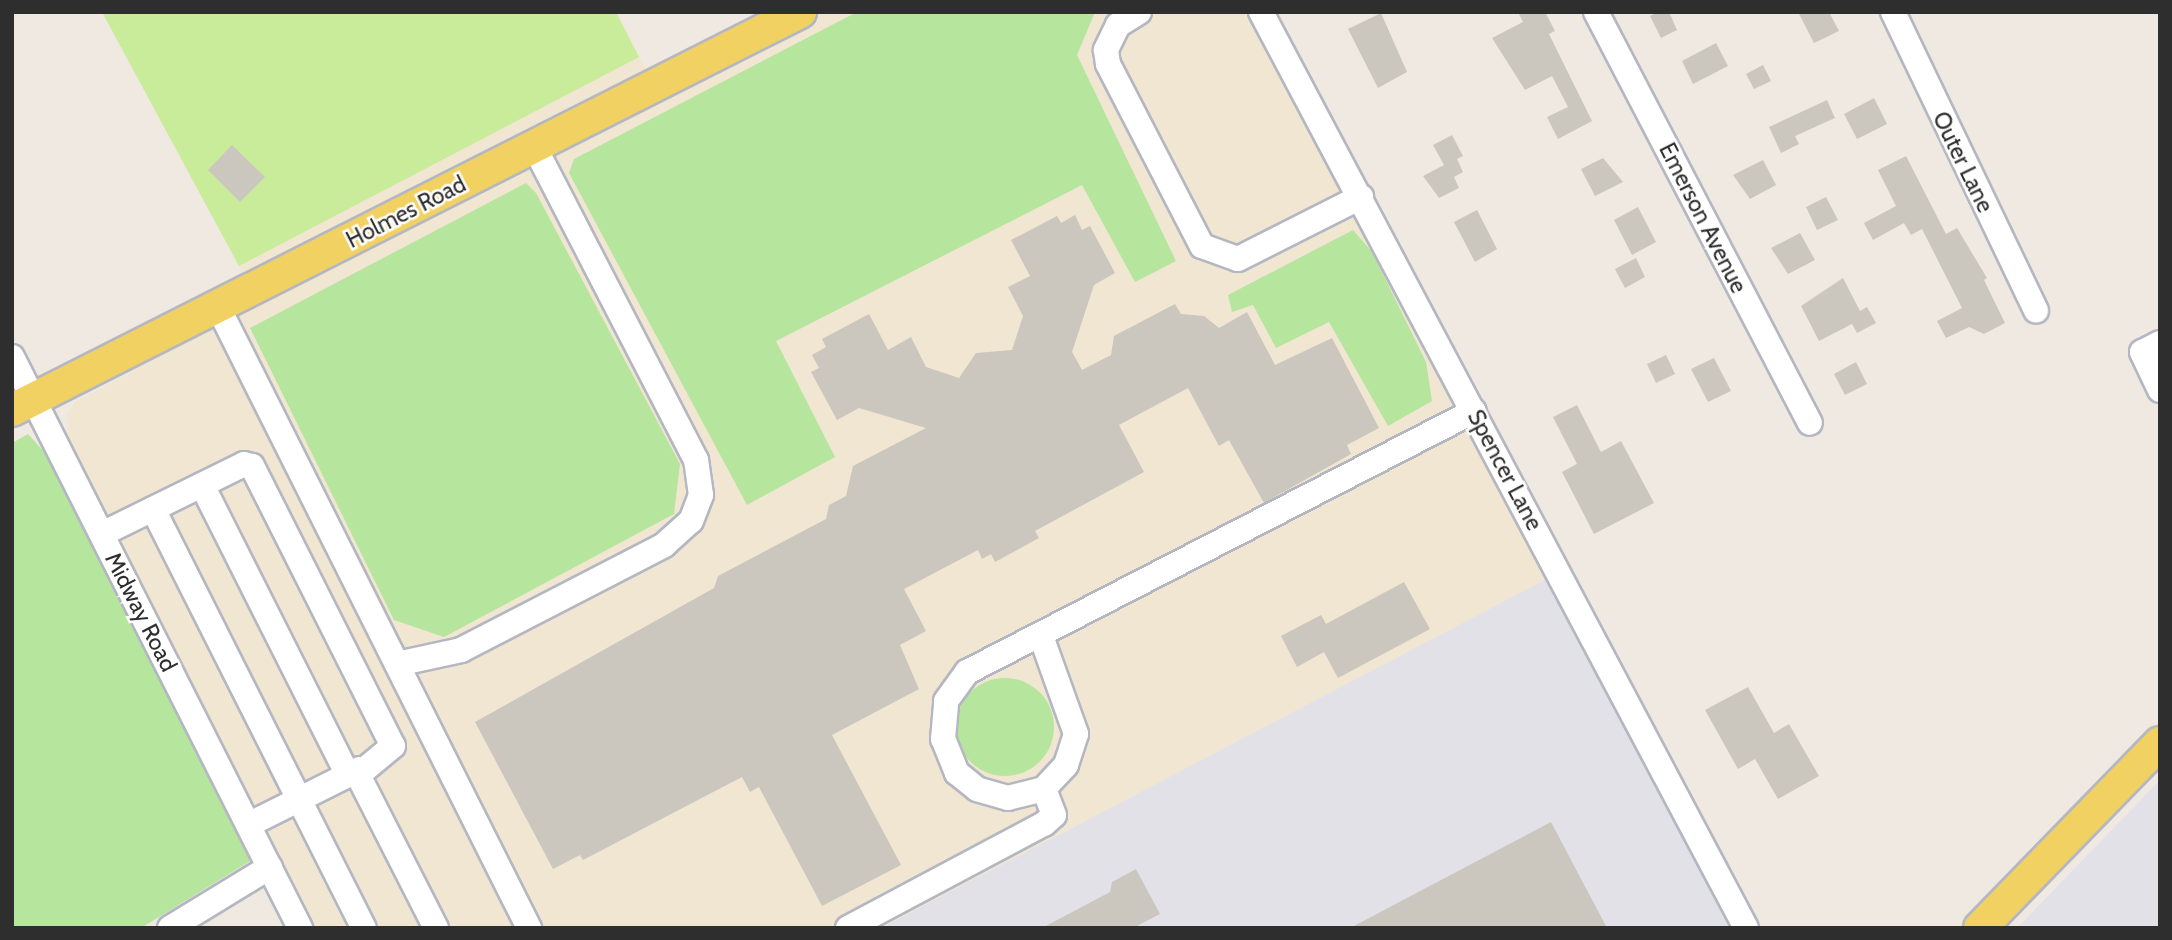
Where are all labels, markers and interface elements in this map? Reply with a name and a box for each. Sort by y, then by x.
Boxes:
street label: Outer Lane [1927,107,1999,217]
street label: Emerson Avenue [1653,138,1753,298]
street label: Holmes Road [342,170,470,254]
street label: Spencer Lane [1462,405,1548,535]
street label: Midway Road [99,548,183,676]

